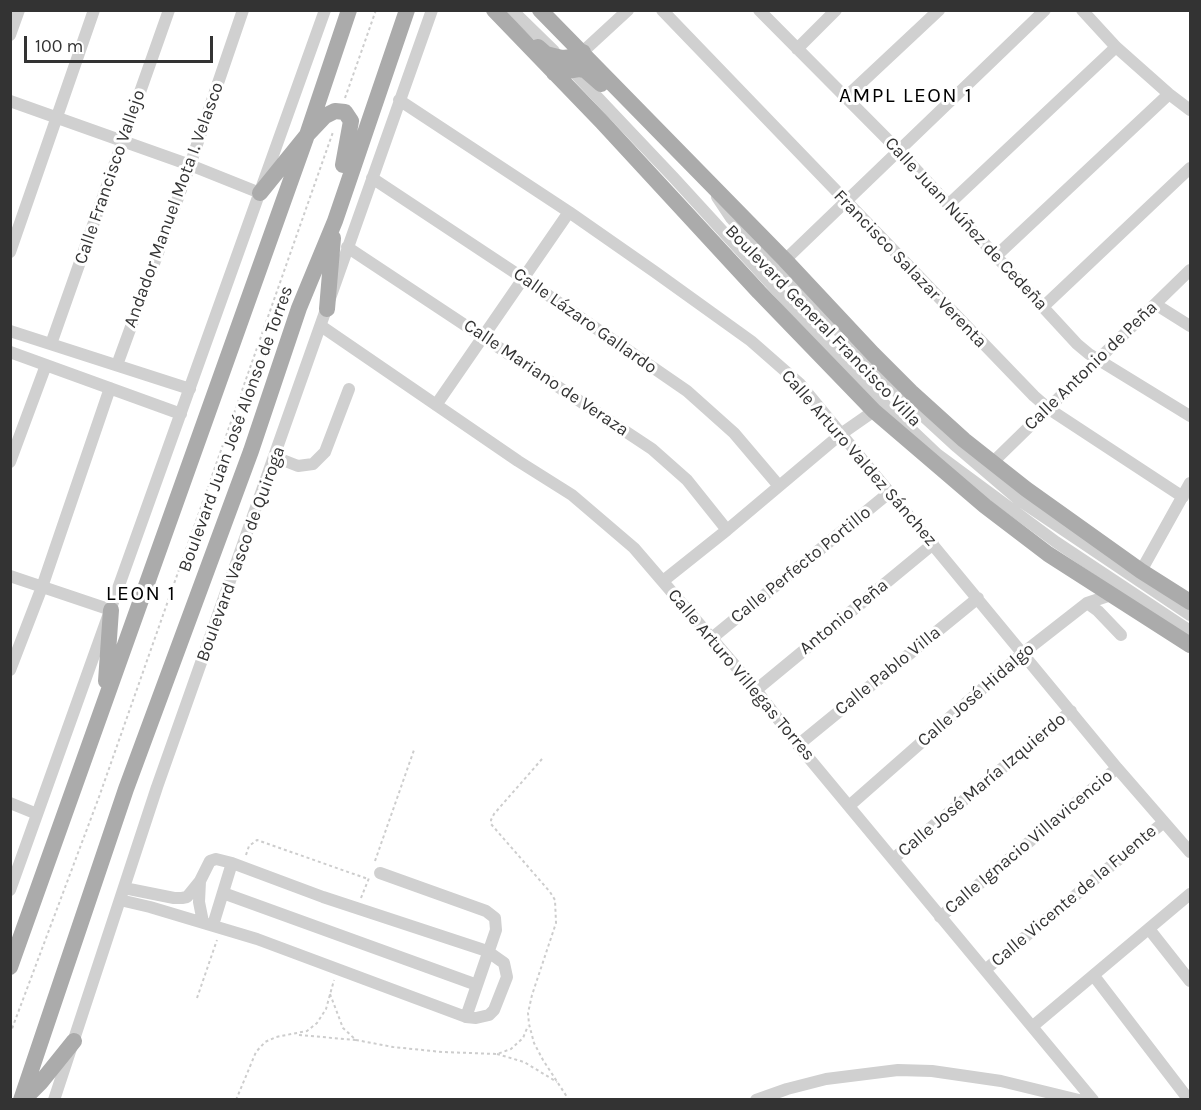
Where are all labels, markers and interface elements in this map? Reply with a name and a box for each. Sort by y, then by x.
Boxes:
scale bar [27,24,216,62]
text: 100 m [35,35,83,57]
street label: Andador Manuel Mota I. Velasco [119,79,229,331]
district label: AMPL LEON 1 [839,83,973,109]
street label: Calle Francisco Vallejo [70,87,150,267]
street label: Calle Juan Núñez de Cedeña [880,133,1052,315]
street label: Francisco Salazar Verenta [829,186,991,352]
street label: Boulevard General Francisco Villa [720,220,926,432]
street label: Calle Lázaro Gallardo [509,263,661,379]
street label: Boulevard Juan José Alonso de Torres [174,283,298,575]
street label: Calle Antonio de Peña [1020,297,1162,435]
street label: Calle Mariano de Veraza [459,315,633,441]
street label: Calle Arturo Valdez Sánchez [777,365,941,551]
street label: Boulevard Vasco de Quiroga [192,443,290,665]
street label: Calle Perfecto Portillo [727,502,875,628]
street label: Antonio Peña [795,575,893,659]
district label: LEON 1 [106,581,176,607]
street label: Calle Arturo Villegas Torres [663,585,819,765]
street label: Calle Pablo Villa [831,622,945,720]
street label: Calle José Hidalgo [913,638,1039,752]
street label: Calle José María Izquierdo [894,708,1070,862]
street label: Calle Ignacio Villavicencio [940,765,1118,919]
street label: Calle Vicente de la Fuente [987,821,1161,971]

